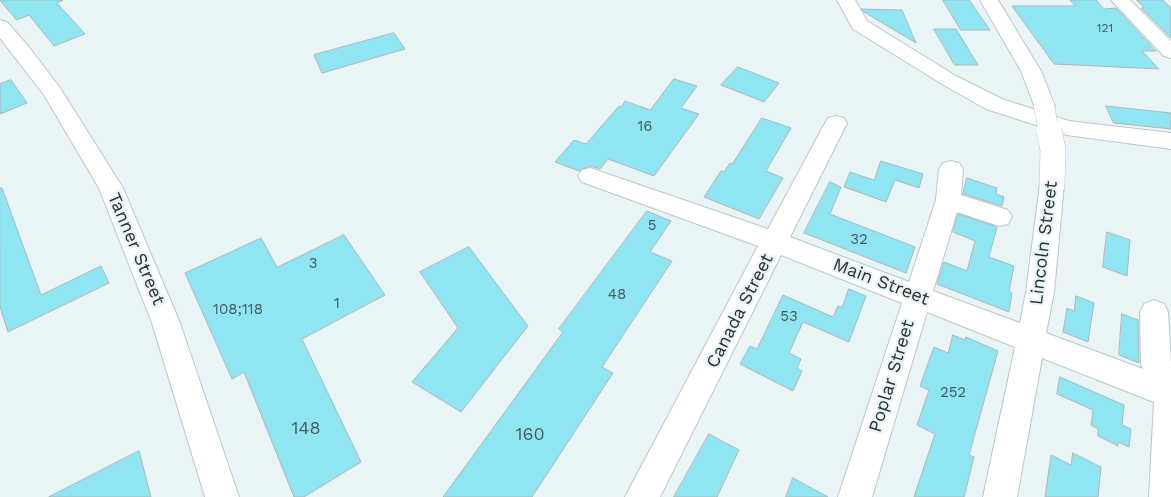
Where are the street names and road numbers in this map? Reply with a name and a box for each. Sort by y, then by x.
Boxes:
street label: Lincoln Street [1026,180,1062,306]
street label: Tanner Street [103,190,169,308]
street label: Canada Street [702,250,778,372]
street label: Main Street [830,254,932,310]
street label: Poplar Street [865,317,919,435]

